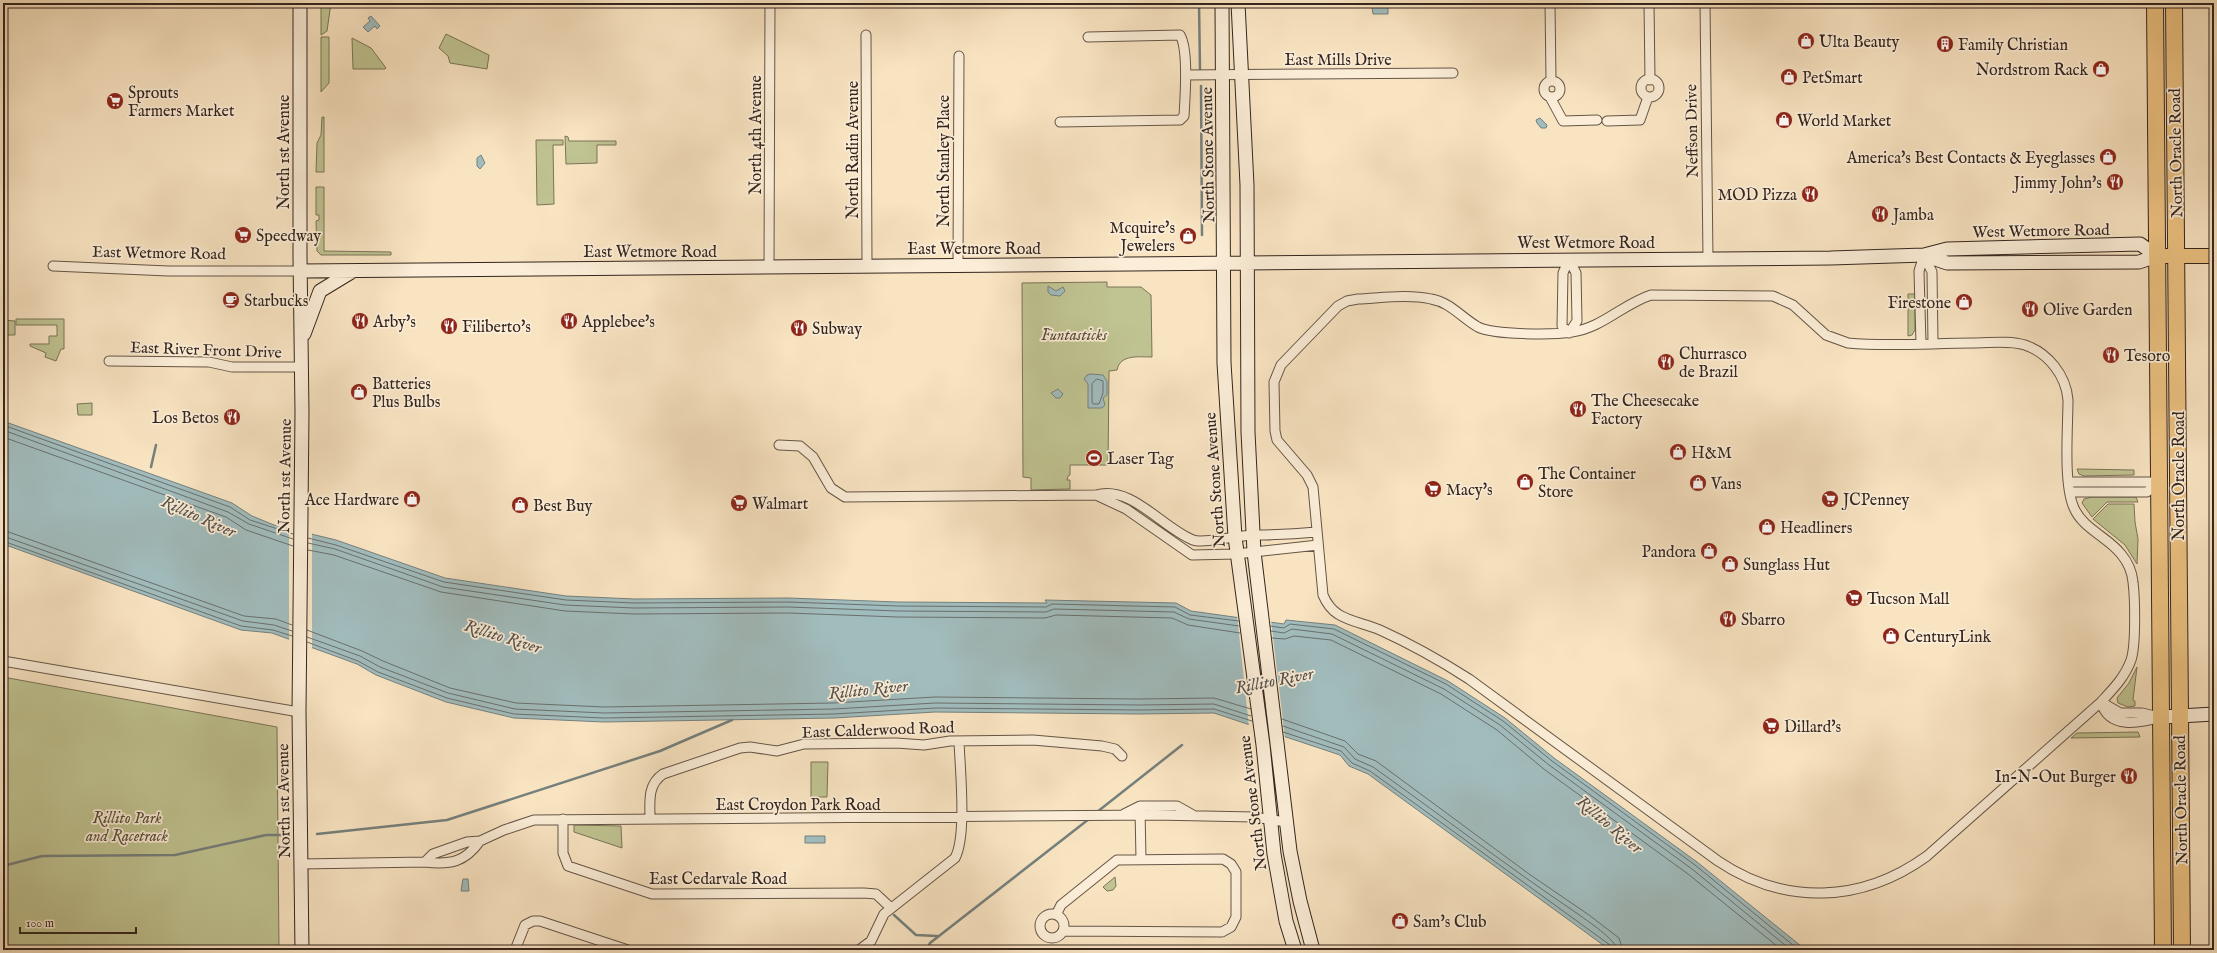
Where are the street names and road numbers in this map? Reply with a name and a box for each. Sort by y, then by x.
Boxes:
street label: East Mills Drive [1284,51,1392,71]
street label: North 4th Avenue [747,75,767,195]
street label: North Radin Avenue [844,81,864,219]
street label: Neffson Drive [1682,84,1704,178]
street label: North Stone Avenue [1198,87,1220,223]
street label: North Oracle Road [2166,88,2188,218]
street label: North 1st Avenue [275,95,295,209]
street label: North Stanley Place [935,95,955,227]
street label: West Wetmore Road [1972,221,2110,243]
street label: West Wetmore Road [1517,234,1655,254]
street label: East Wetmore Road [907,240,1041,260]
street label: East Wetmore Road [92,243,226,265]
street label: East Wetmore Road [583,243,717,263]
street label: East River Front Drive [130,338,282,364]
street label: North Stone Avenue [1201,411,1231,548]
street label: North Oracle Road [2170,411,2190,541]
street label: North 1st Avenue [275,418,297,534]
street label: East Calderwood Road [801,718,955,744]
street label: North Stone Avenue [1236,734,1272,871]
street label: North Oracle Road [2171,735,2193,865]
street label: North 1st Avenue [274,743,296,859]
street label: East Croydon Park Road [715,796,881,816]
street label: East Cedarvale Road [649,870,787,890]

